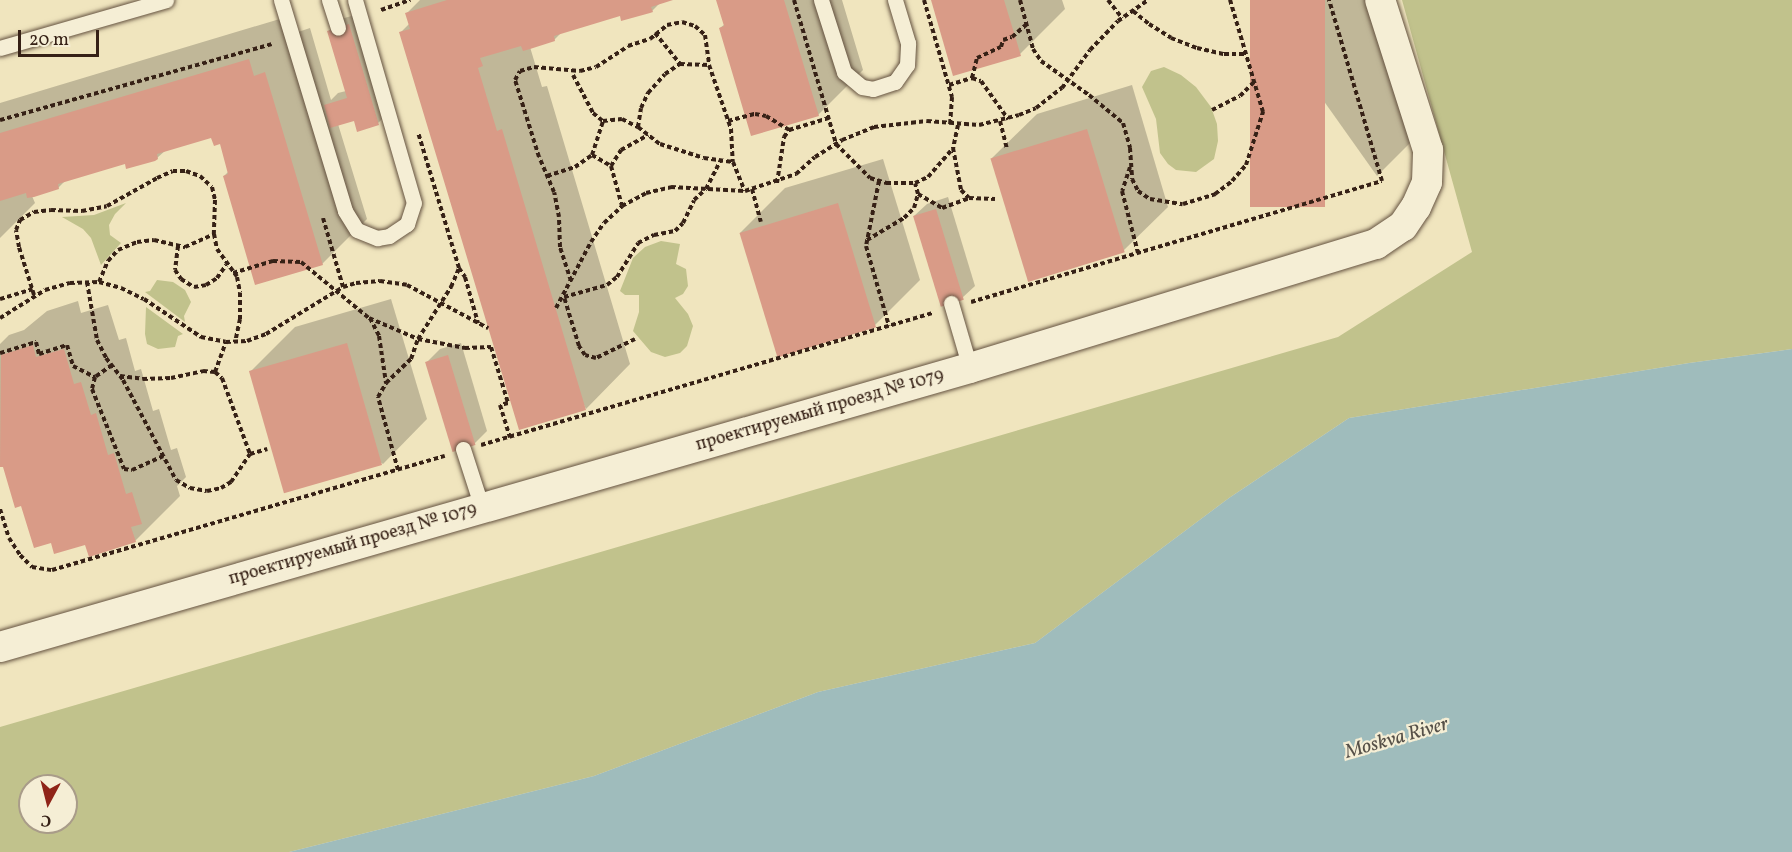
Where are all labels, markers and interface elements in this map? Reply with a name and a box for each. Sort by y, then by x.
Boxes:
scale bar [21,18,102,56]
text: 20 m [29,28,69,53]
street label: проектируемый проезд № 1079 [693,365,947,457]
street label: проектируемый проезд № 1079 [226,499,480,591]
water label: Moskva River [1342,713,1452,765]
north arrow [18,774,78,834]
text: С [40,808,53,831]

